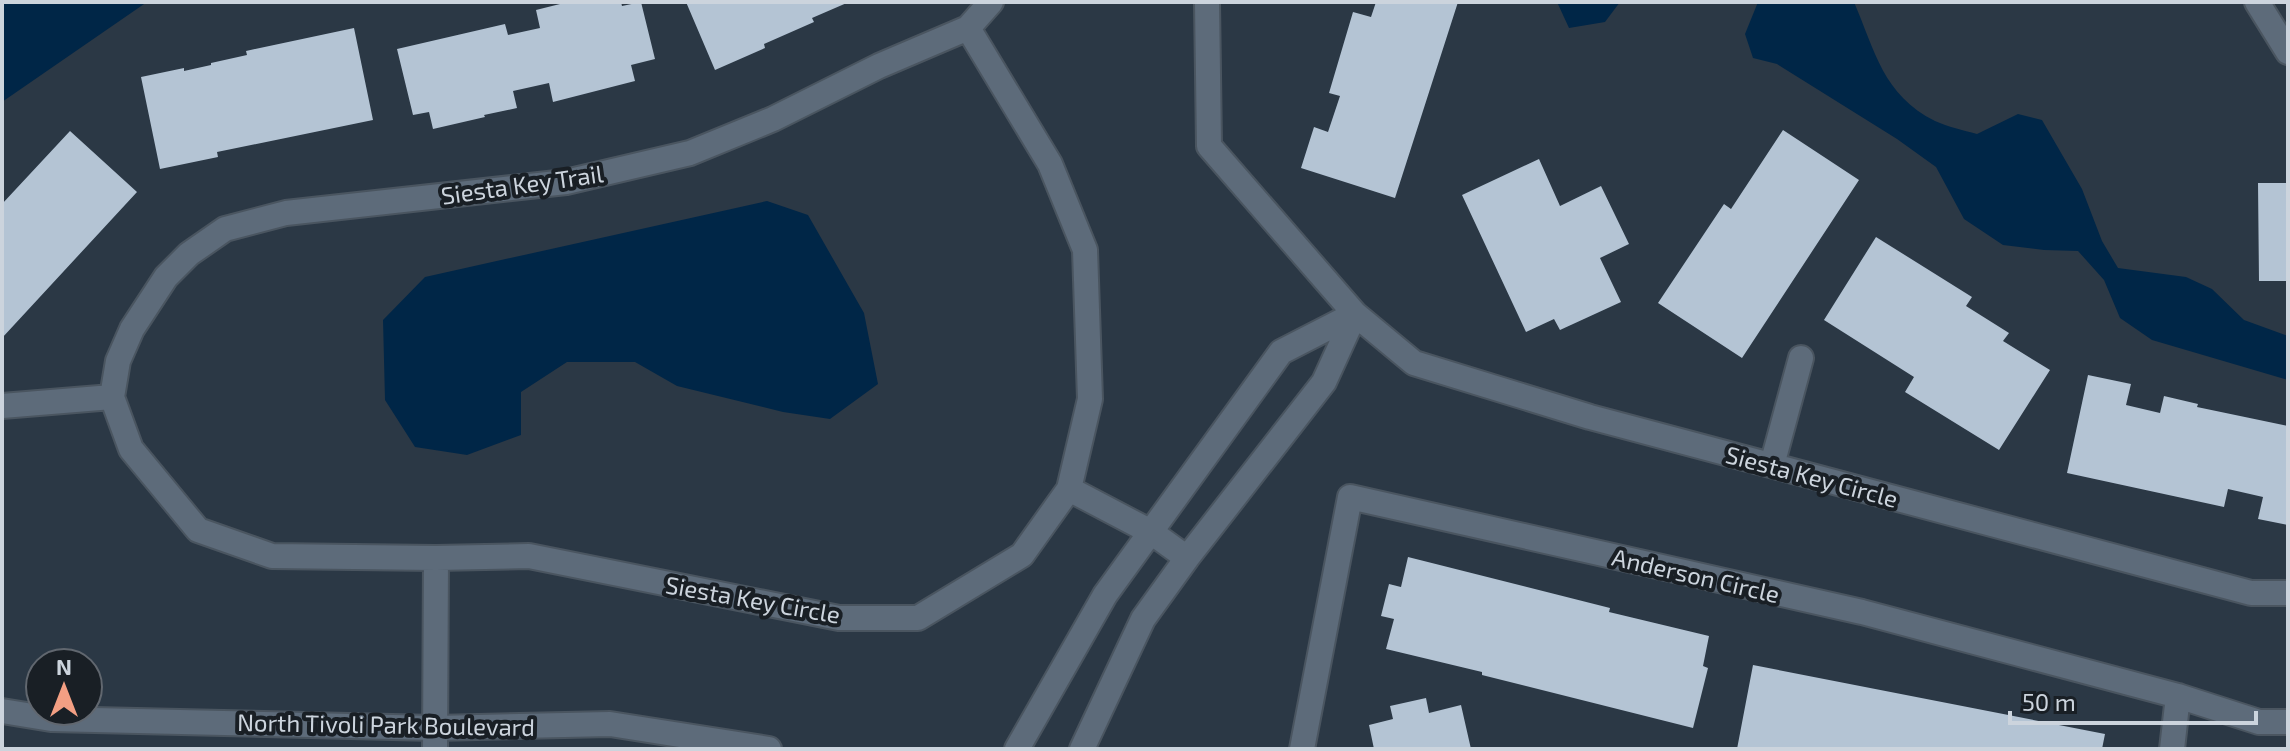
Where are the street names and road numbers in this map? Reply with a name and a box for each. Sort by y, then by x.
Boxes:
street label: Siesta Key Trail [439,158,605,210]
street label: Siesta Key Circle [1723,439,1901,513]
street label: Anderson Circle [1609,542,1783,608]
street label: Siesta Key Circle [663,569,843,629]
street label: North Tivoli Park Boulevard [237,707,535,741]

